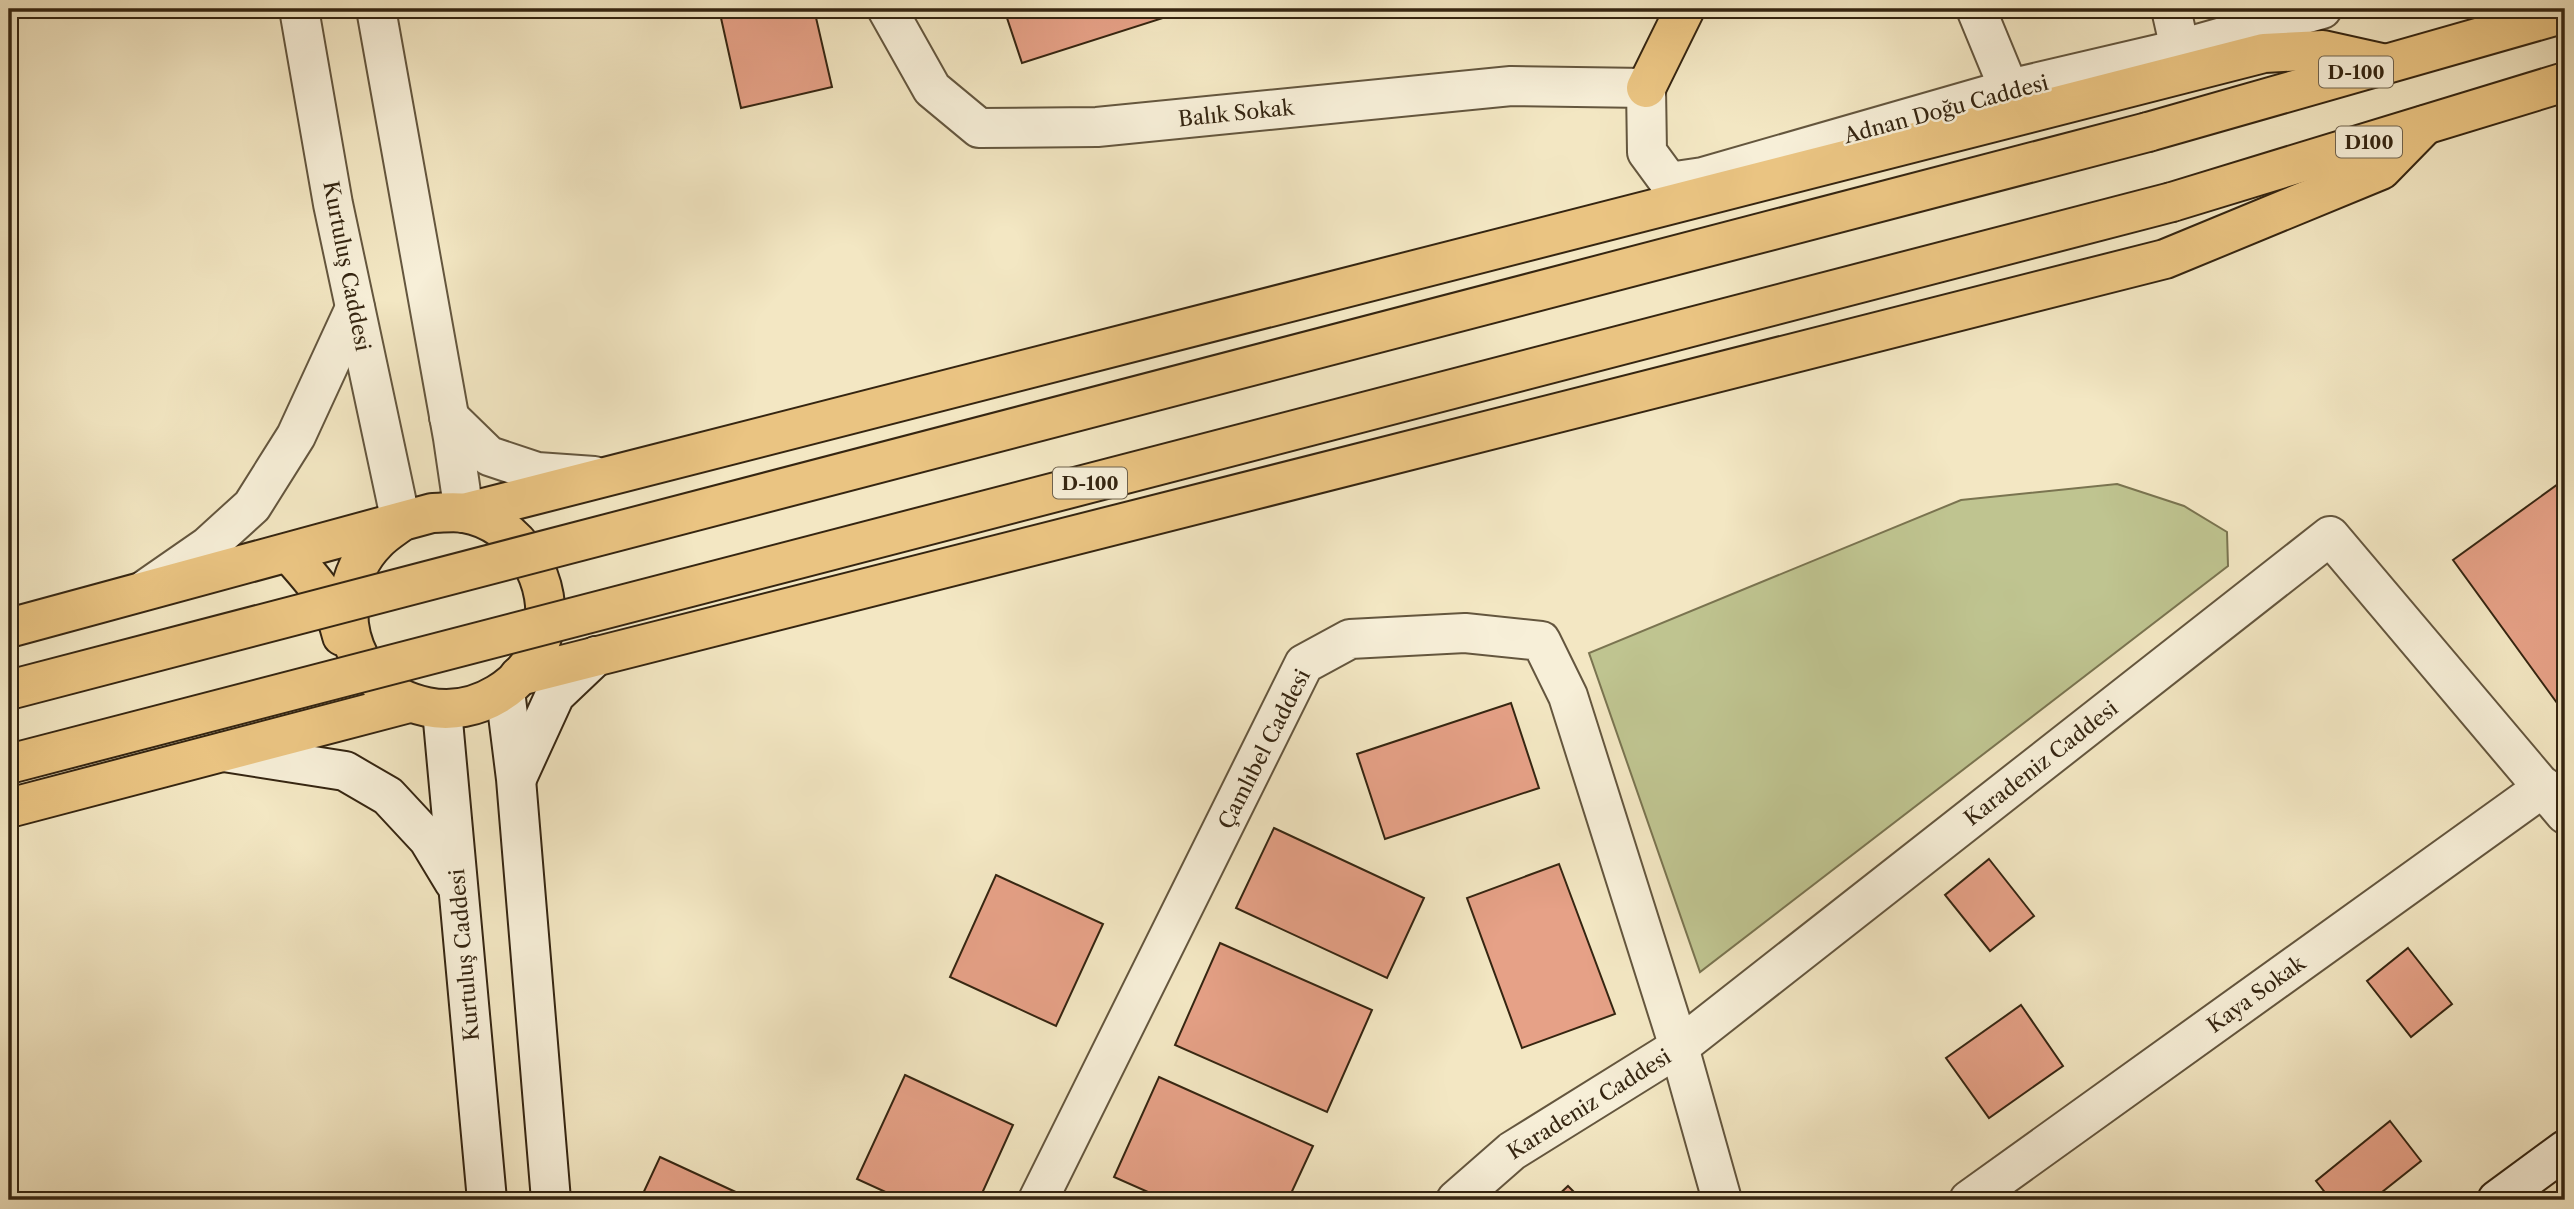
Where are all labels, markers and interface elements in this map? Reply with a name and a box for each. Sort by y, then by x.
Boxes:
road number: D-100 [2319,57,2393,88]
street label: Adnan Doğu Caddesi [1840,70,2051,149]
street label: Balık Sokak [1177,94,1296,131]
road number: D100 [2336,126,2402,158]
street label: Kurtuluş Caddesi [318,179,376,353]
road number: D-100 [1053,468,1127,498]
street label: Çamlıbel Caddesi [1213,665,1315,833]
street label: Karadeniz Caddesi [1959,695,2123,831]
street label: Kurtuluş Caddesi [444,868,484,1042]
street label: Kaya Sokak [2202,950,2310,1038]
street label: Karadeniz Caddesi [1503,1044,1675,1164]

